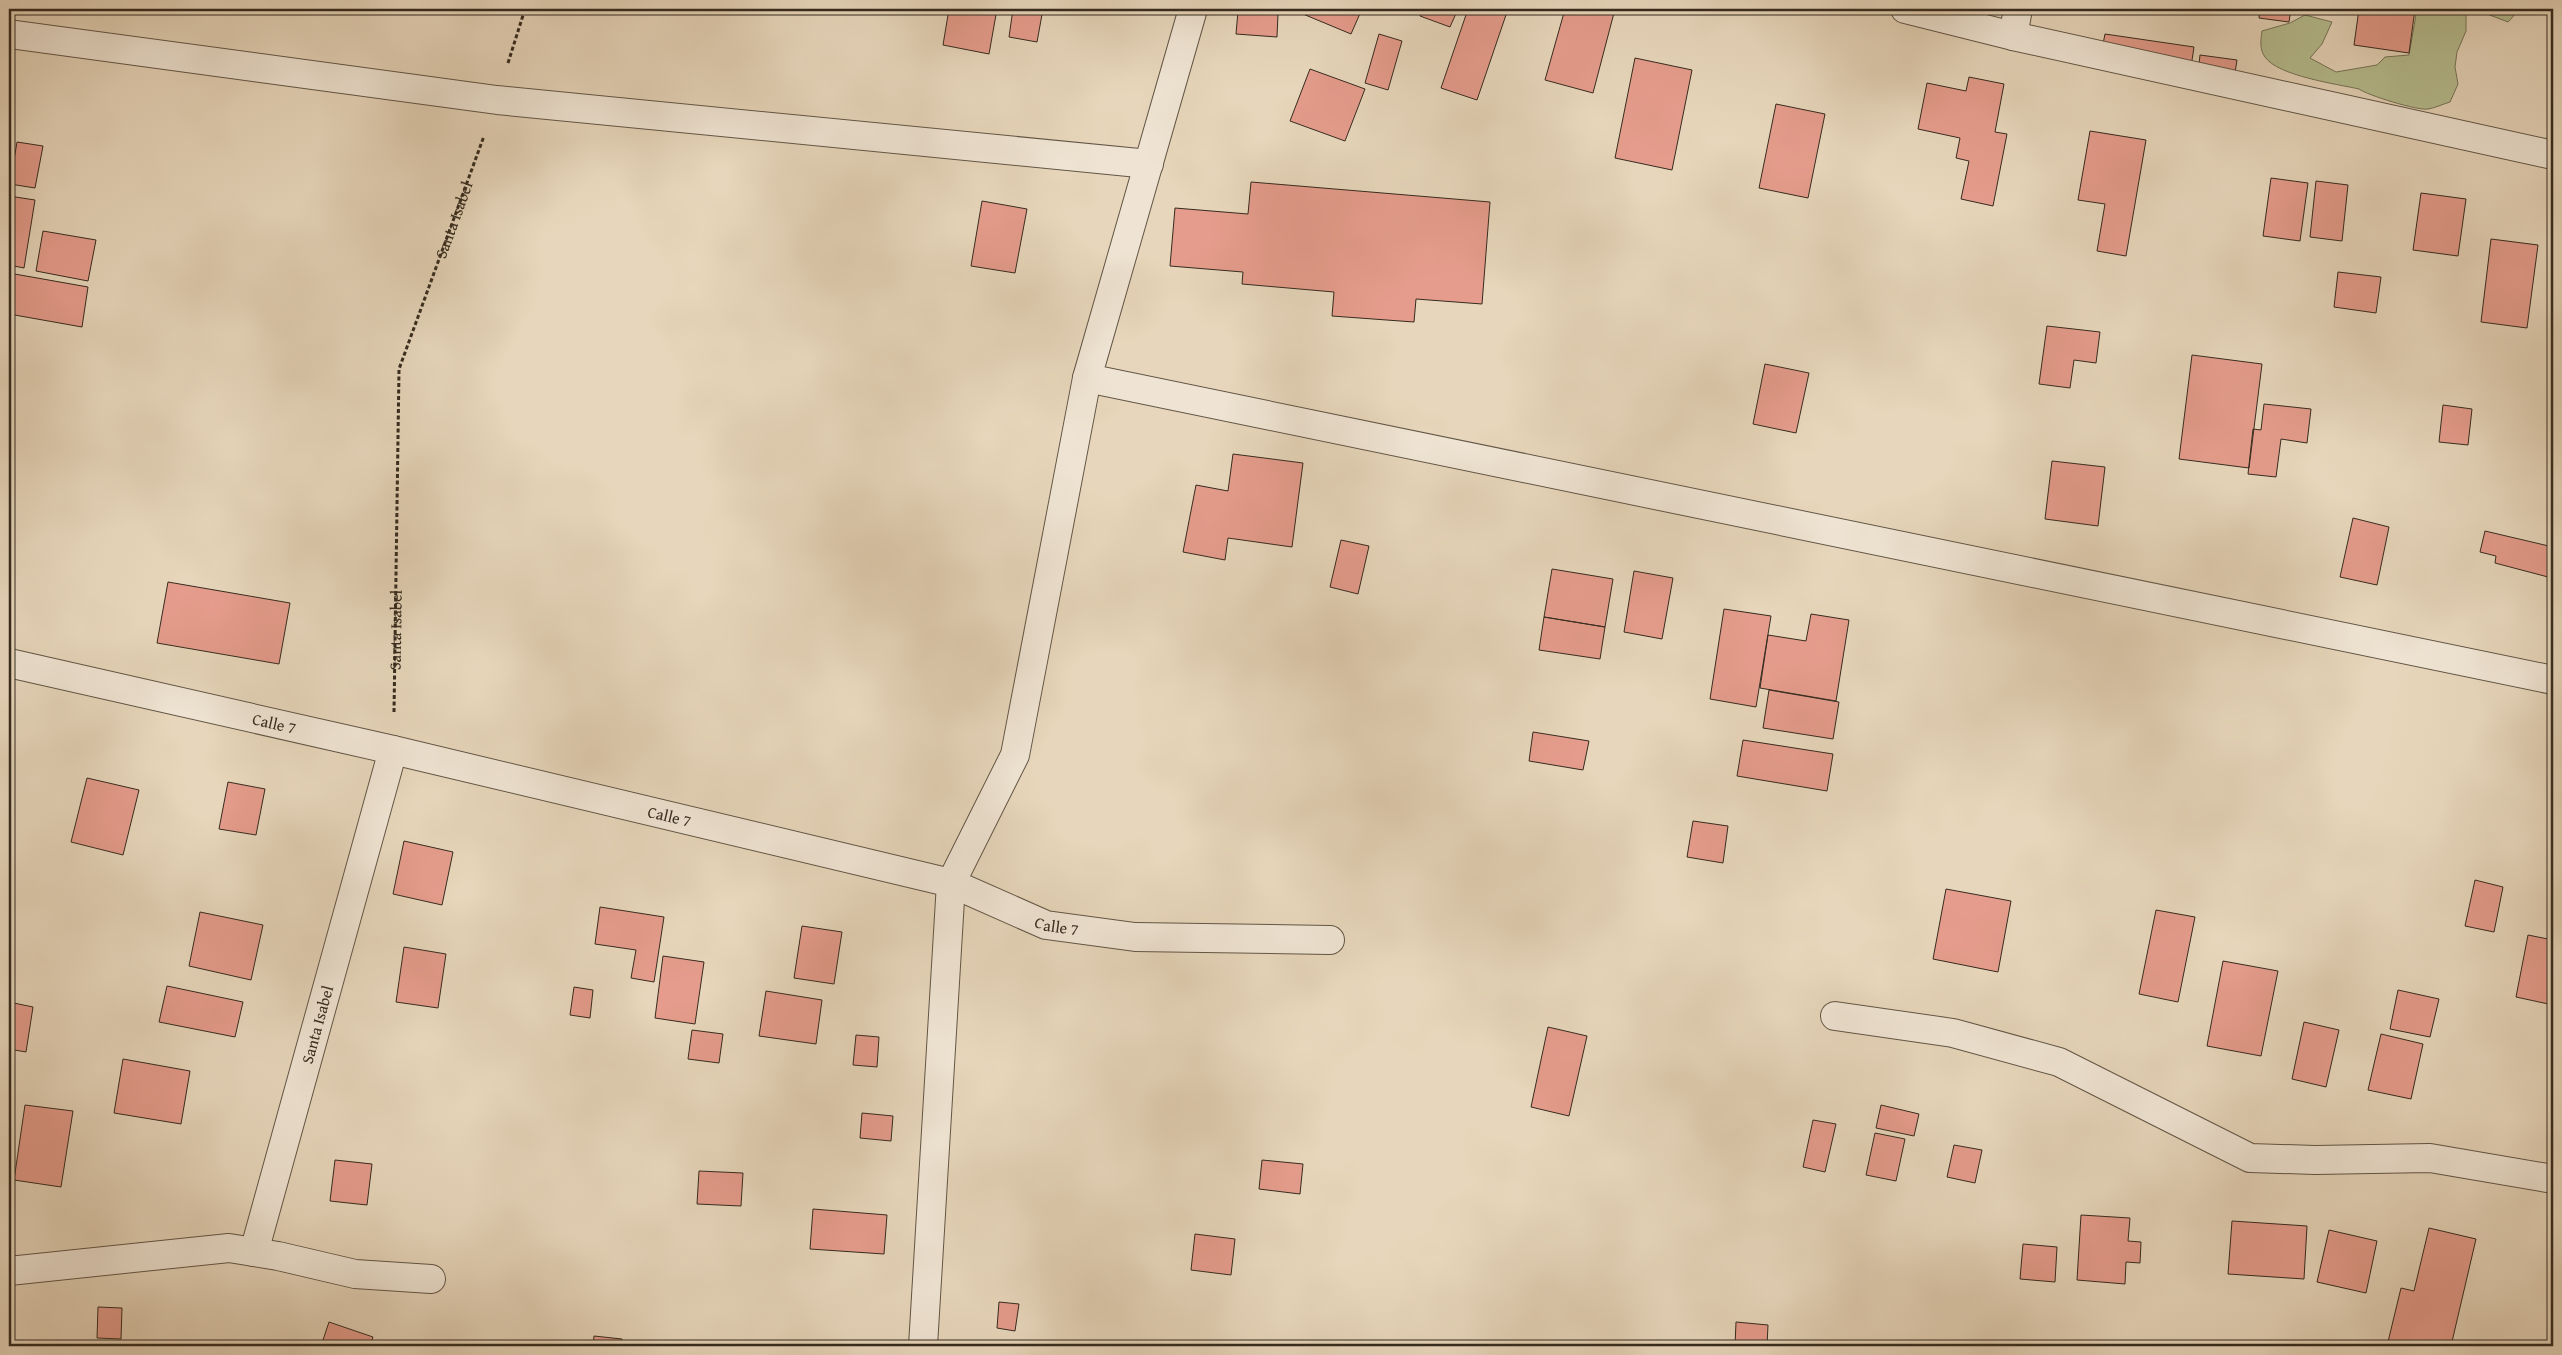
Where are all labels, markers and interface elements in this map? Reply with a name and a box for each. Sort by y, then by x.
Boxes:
street label: Santa Isabel [428,177,479,261]
street label: Santa Isabel [383,589,408,670]
street label: Calle 7 [250,707,299,740]
street label: Calle 7 [645,799,694,833]
street label: Calle 7 [1031,909,1080,941]
street label: Santa Isabel [295,982,339,1066]

